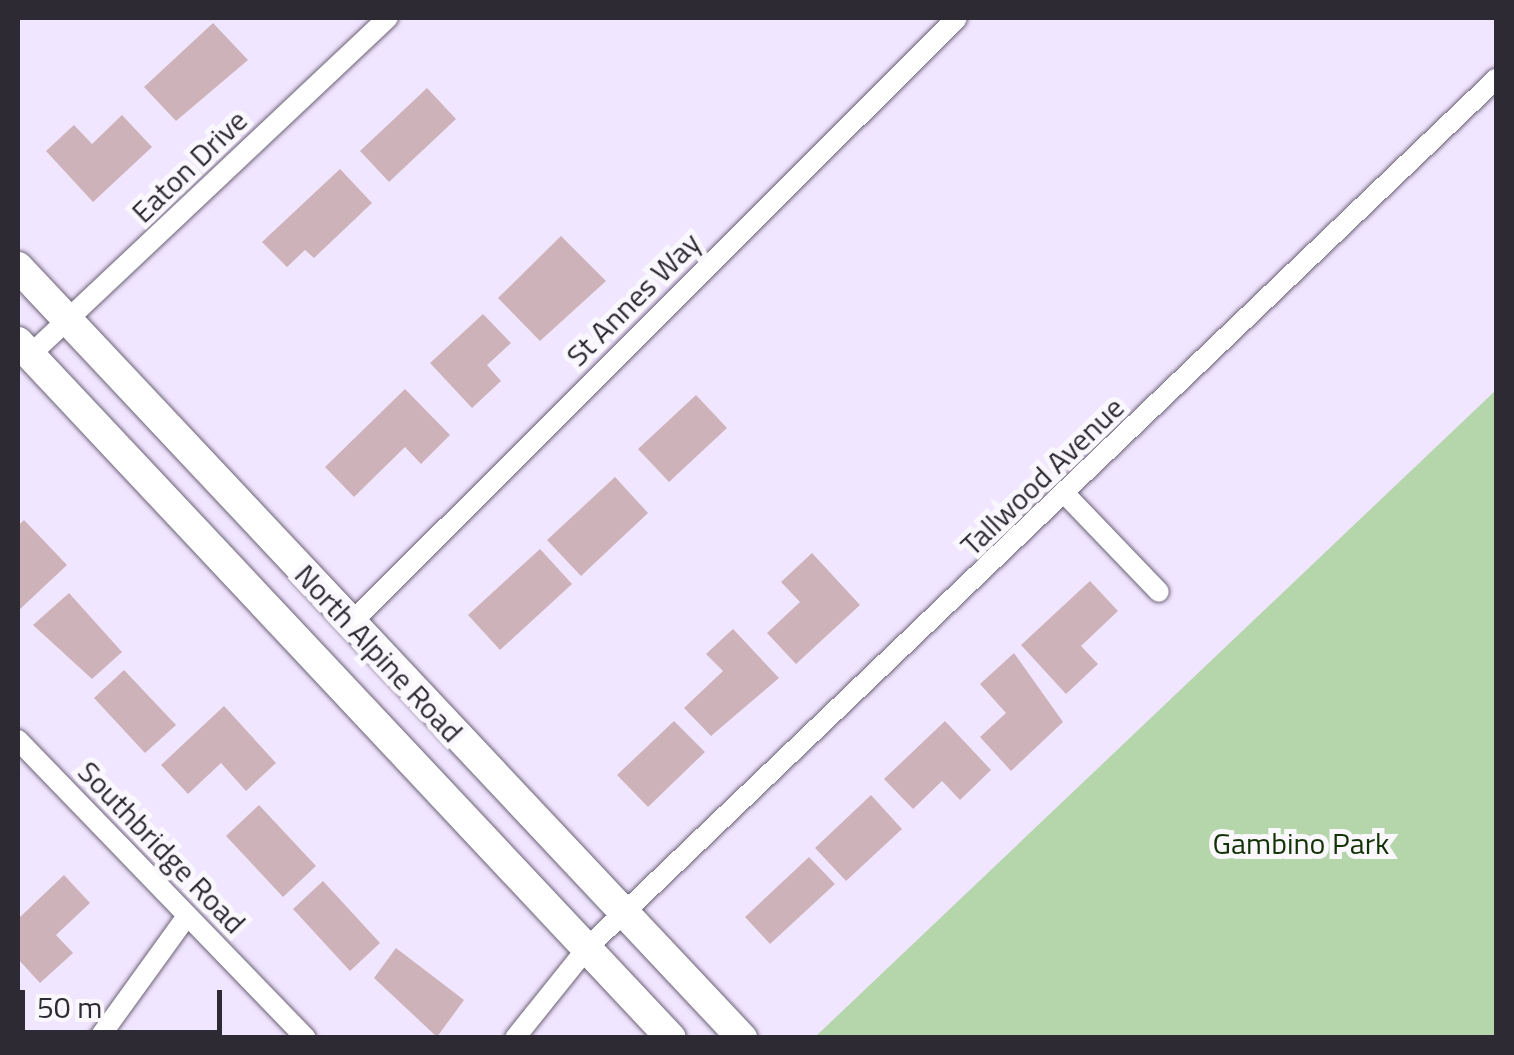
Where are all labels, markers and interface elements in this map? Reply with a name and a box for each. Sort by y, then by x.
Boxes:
street label: Eaton Drive [124,102,254,230]
street label: St Annes Way [559,225,707,373]
street label: Tallwood Avenue [953,389,1131,563]
street label: North Alpine Road [288,557,470,749]
street label: Southbridge Road [71,753,253,941]
park label: Gambino Park [1213,825,1389,861]
scale bar [25,970,228,1032]
text: 50 m [37,984,102,1030]

